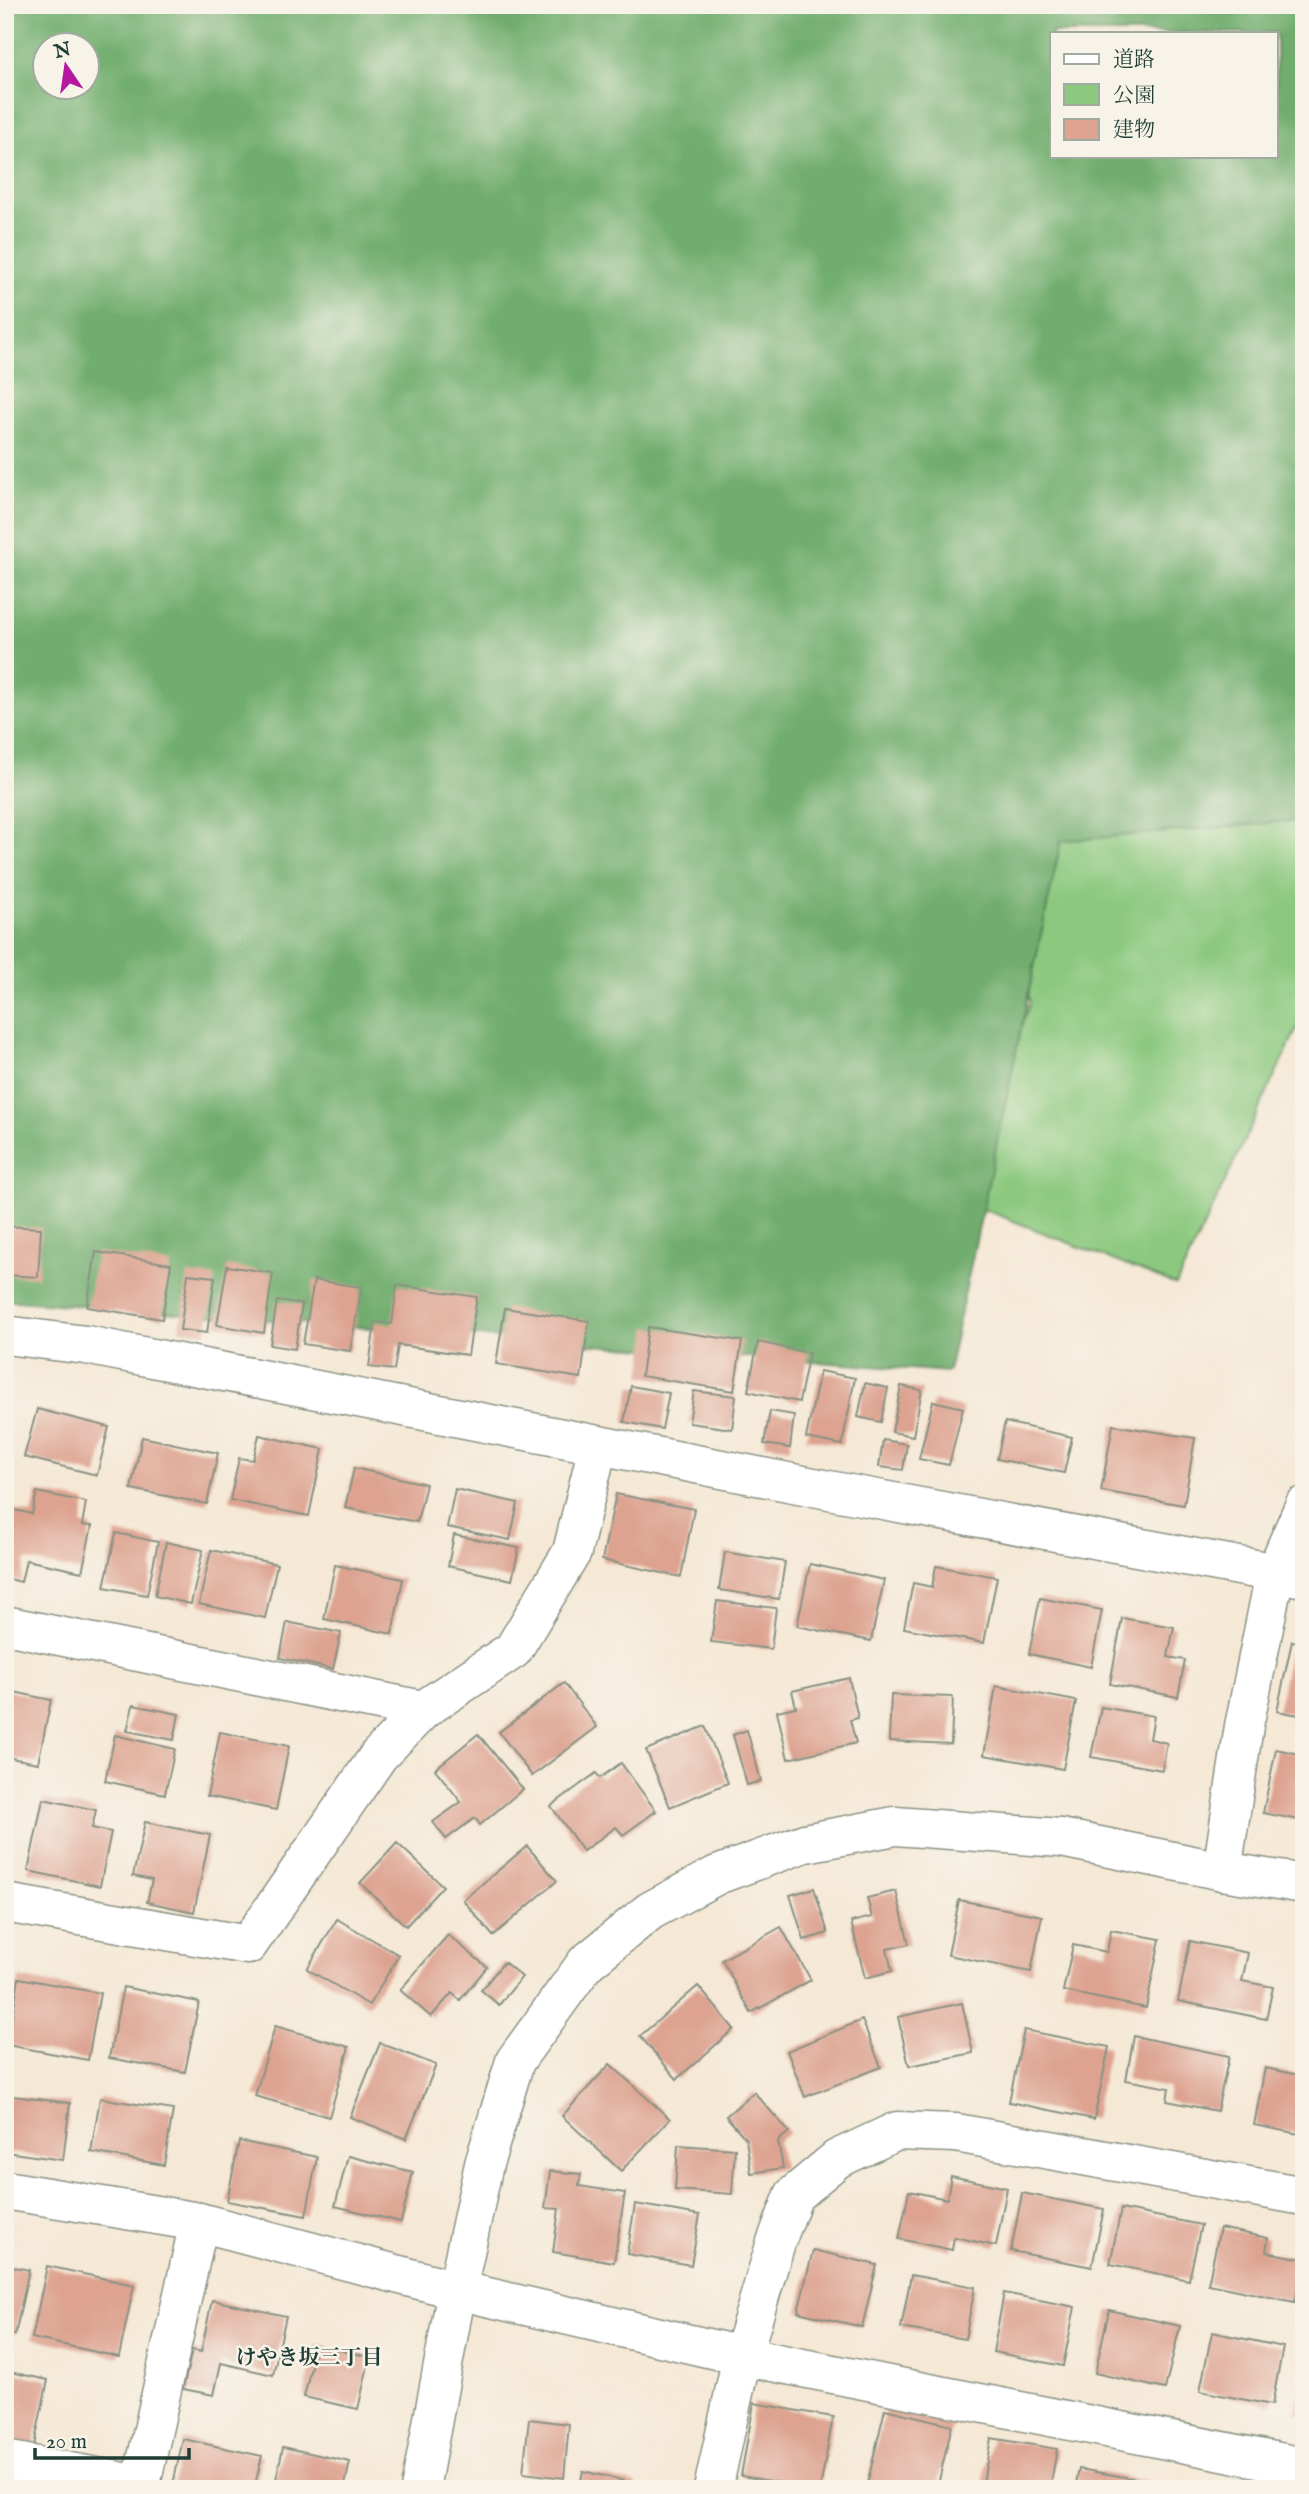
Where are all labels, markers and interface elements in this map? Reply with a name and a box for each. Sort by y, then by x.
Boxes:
north arrow [32,32,102,102]
legend [1050,32,1278,158]
text: N [51,38,74,65]
text: 道路 [1113,47,1155,74]
text: 公園 [1113,83,1155,110]
text: 建物 [1113,117,1155,144]
district label: けやき坂三丁目 [236,2345,383,2372]
scale bar [35,2417,189,2461]
text: 20 m [46,2429,87,2456]

